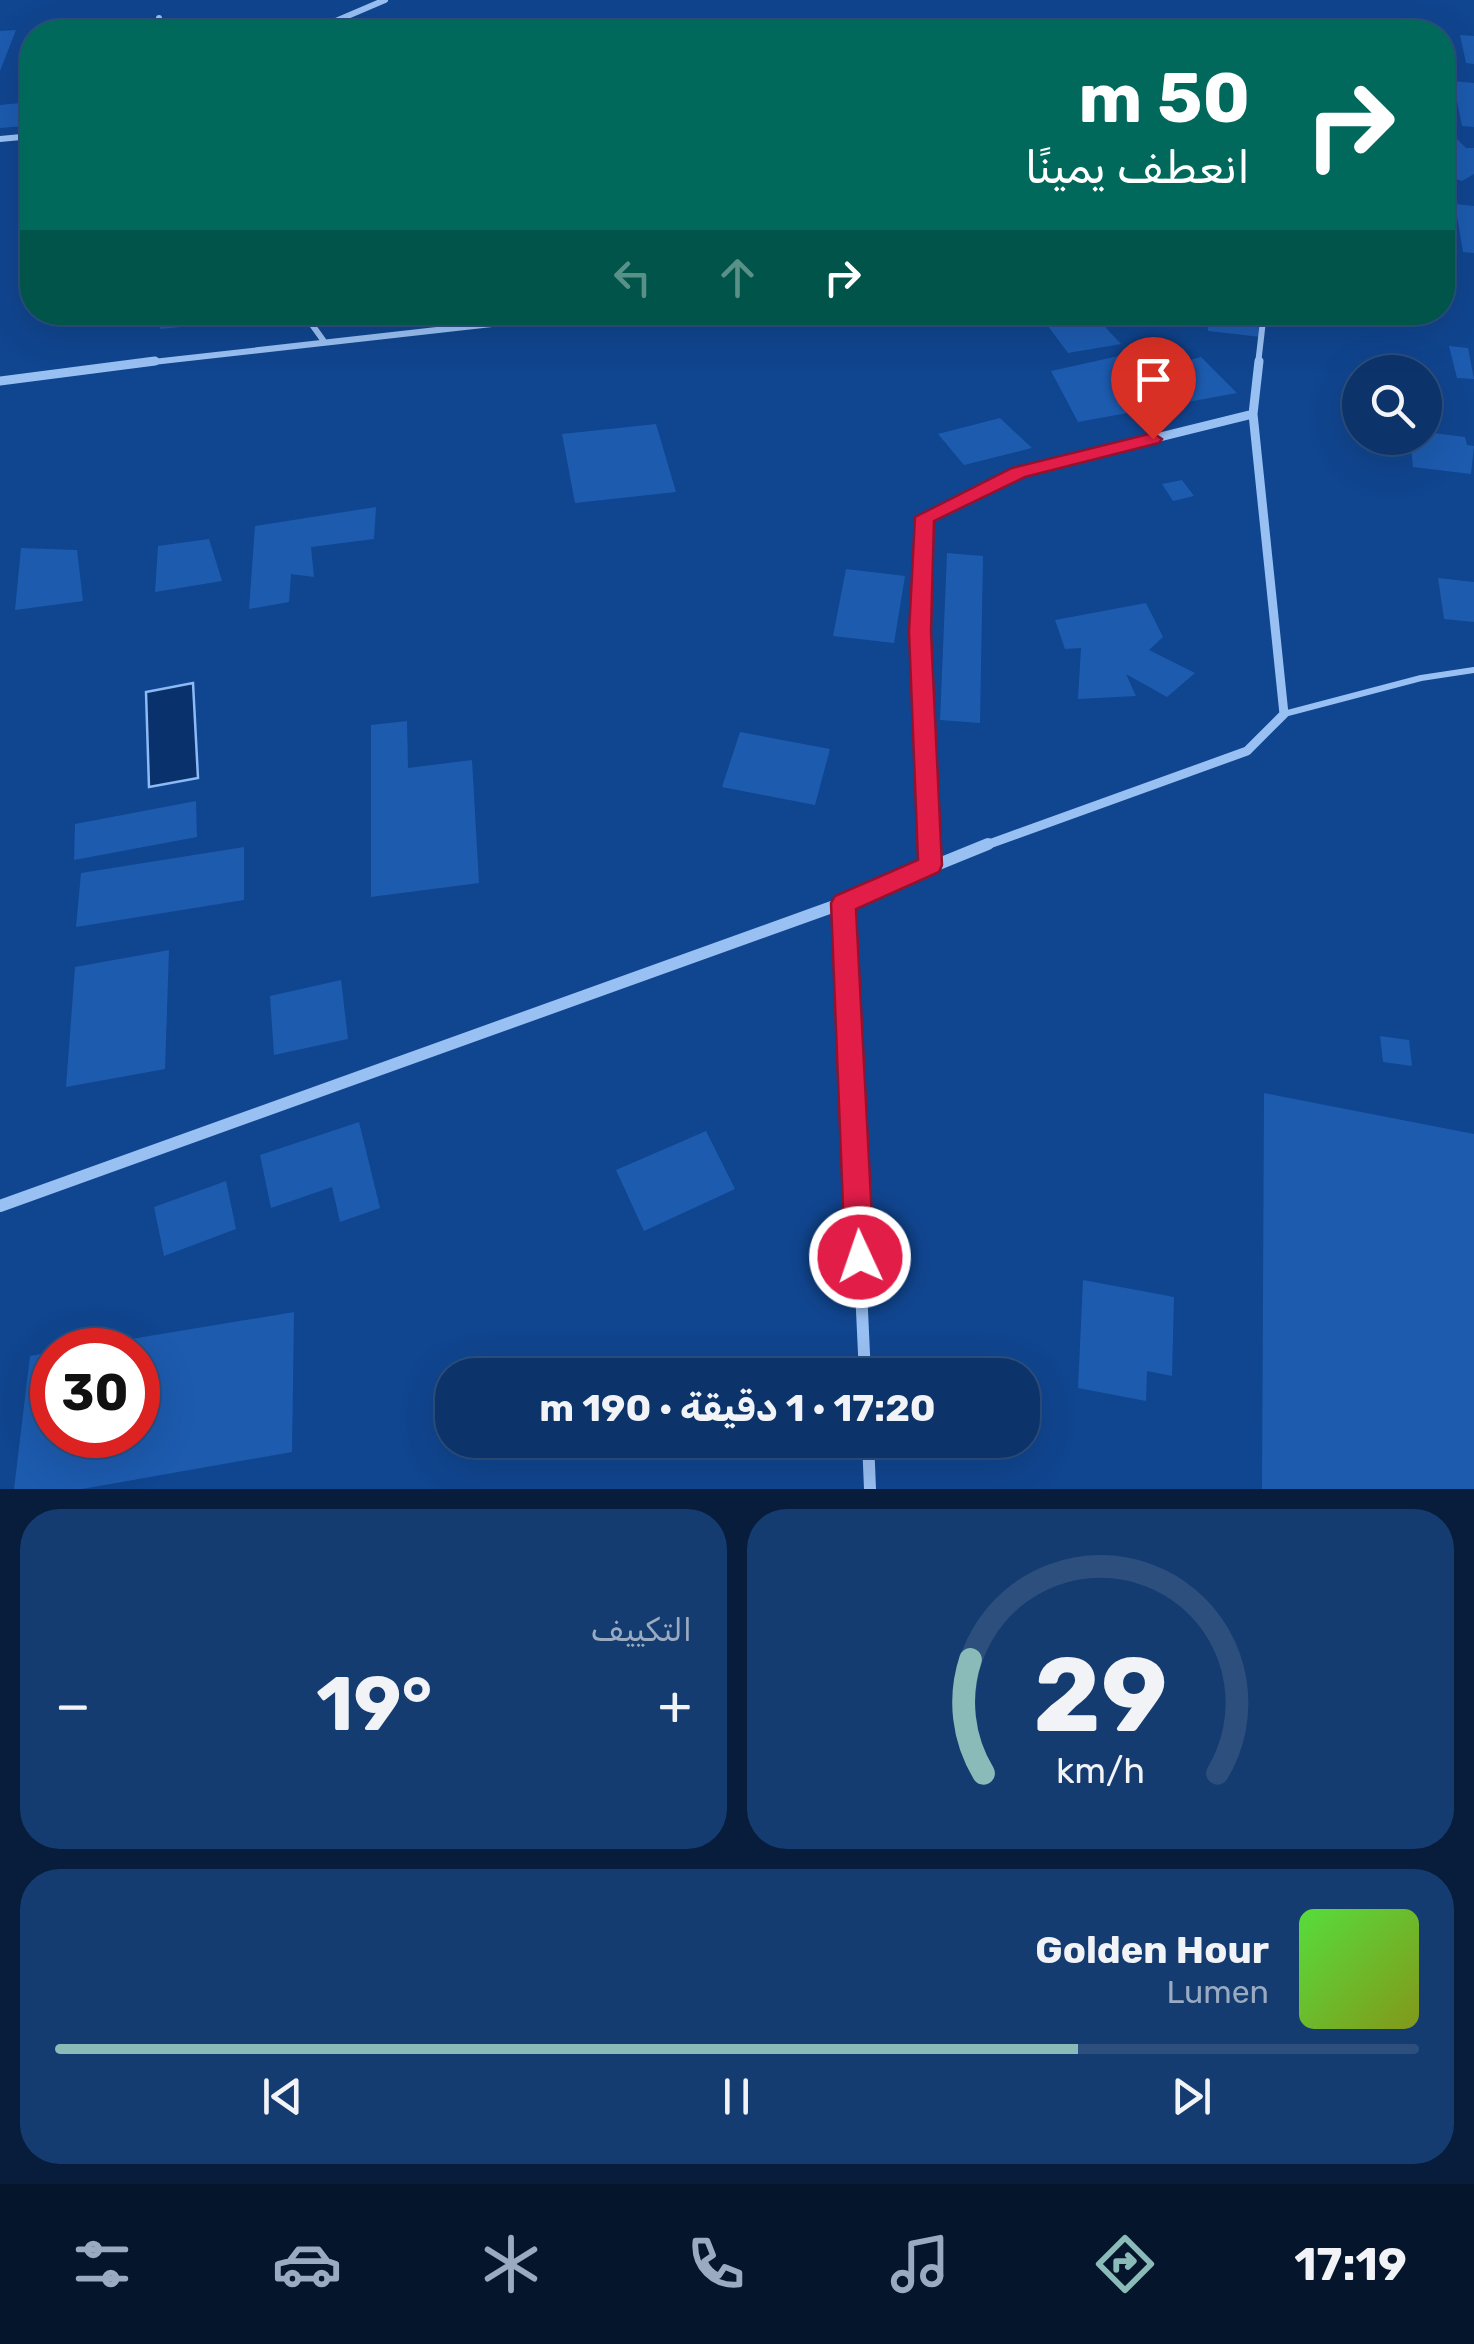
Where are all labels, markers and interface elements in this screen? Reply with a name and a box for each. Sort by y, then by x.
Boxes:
text: 50 m [1078,57,1250,140]
icon: right [1285,60,1415,190]
text: انعطف يمينًا [1025,141,1250,194]
icon: left [605,250,660,305]
icon: ahead [710,250,765,305]
icon: right [815,250,870,305]
pin [1111,337,1196,440]
icon: arrive [1126,352,1181,407]
map controls [1342,355,1442,455]
button: search [1342,355,1442,455]
position arrow [808,1205,912,1309]
speed limit sign: 30 [30,1328,160,1458]
text: 17:20 · 1 دقيقة · 190 m [539,1385,936,1431]
text: التكييف [590,1611,692,1649]
text: 29 [1033,1634,1168,1757]
text: 19° [316,1660,432,1749]
text: − [55,1673,91,1738]
text: + [658,1673,692,1738]
text: km/h [1056,1750,1145,1792]
text: Golden Hour [1035,1927,1269,1973]
text: Lumen [1166,1973,1269,2011]
icon: previous [255,2069,310,2124]
icon: pause [709,2069,764,2124]
icon: next [1164,2069,1219,2124]
icon: filters [67,2229,137,2299]
icon: car [272,2229,342,2299]
icon: climate [476,2229,546,2299]
icon: phone [681,2229,751,2299]
icon: music [885,2229,955,2299]
icon: directions [1090,2229,1160,2299]
text: 17:19 [1294,2238,1407,2291]

